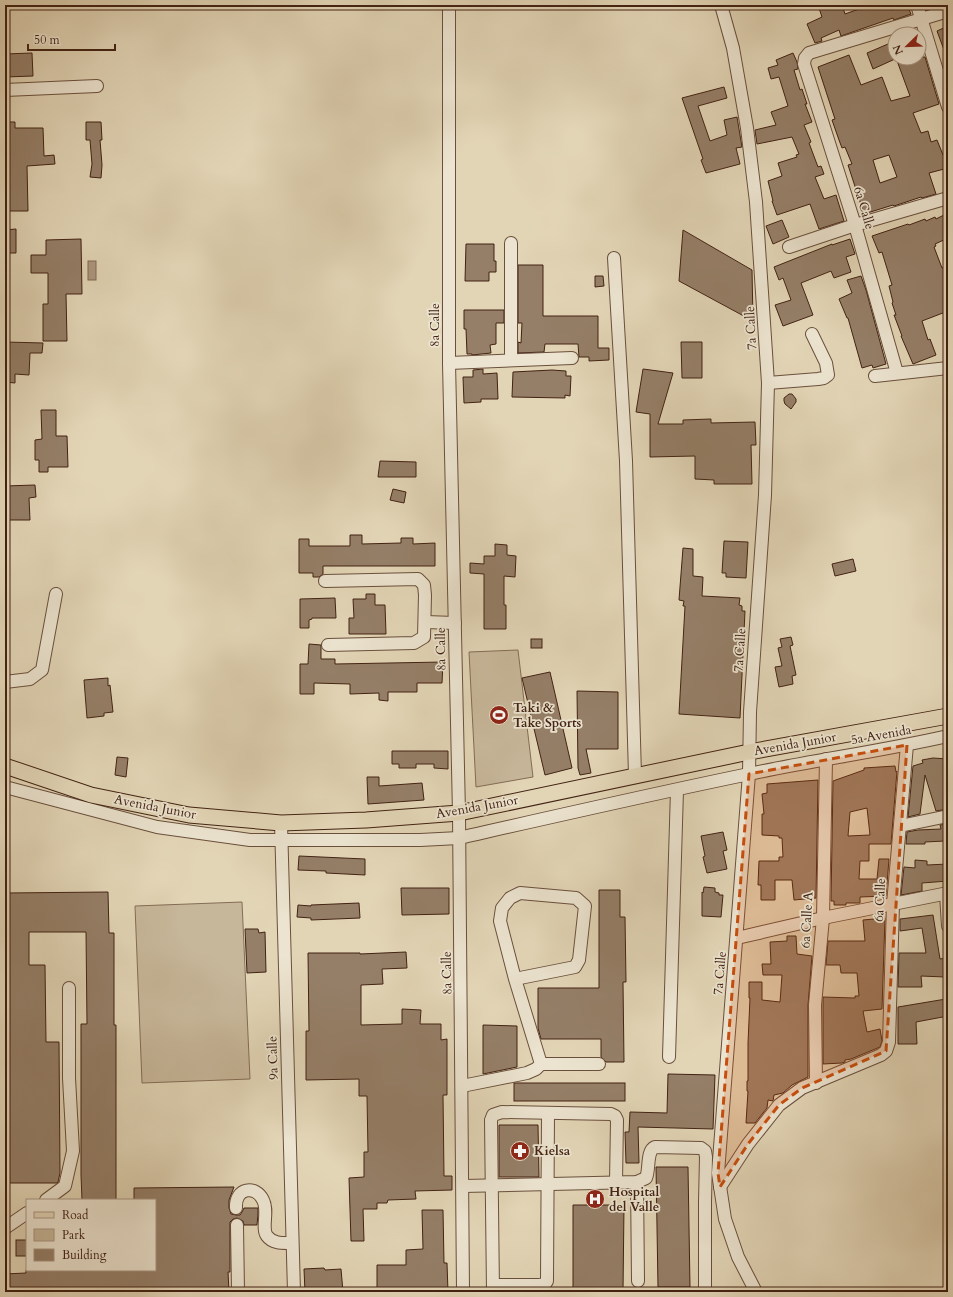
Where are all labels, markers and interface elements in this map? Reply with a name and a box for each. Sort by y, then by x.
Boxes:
scale bar [28,26,115,52]
north arrow [887,26,927,66]
text: 50 m [34,32,61,48]
text: N [889,42,907,57]
street label: 6a Calle [849,184,879,232]
street label: 8a Calle [426,303,444,347]
street label: 7a Calle [741,306,761,350]
street label: 8a Calle [432,627,450,671]
street label: 7a Calle [729,627,751,672]
place label: Taki & Take Sports [513,699,581,732]
sports icon: Taki & Take Sports [488,704,510,726]
street label: 5a Avenida [849,721,913,749]
street label: Avenida Junior [752,728,838,760]
street label: Avenida Junior [112,790,198,824]
street label: Avenida Junior [434,791,520,823]
street label: 6a Calle [870,878,890,922]
street label: 6a Calle A [797,891,818,949]
street label: 7a Calle [709,950,731,996]
street label: 8a Calle [438,951,456,995]
street label: 9a Calle [263,1036,283,1080]
pharmacy icon: Kielsa [509,1140,531,1162]
place label: Kielsa [534,1142,571,1160]
place label: Hospital del Valle [609,1183,659,1216]
hospital icon: Hospital del Valle [584,1188,606,1210]
legend [26,1199,156,1271]
text: Road [62,1207,89,1223]
text: Park [62,1227,86,1243]
text: Building [62,1247,107,1263]

